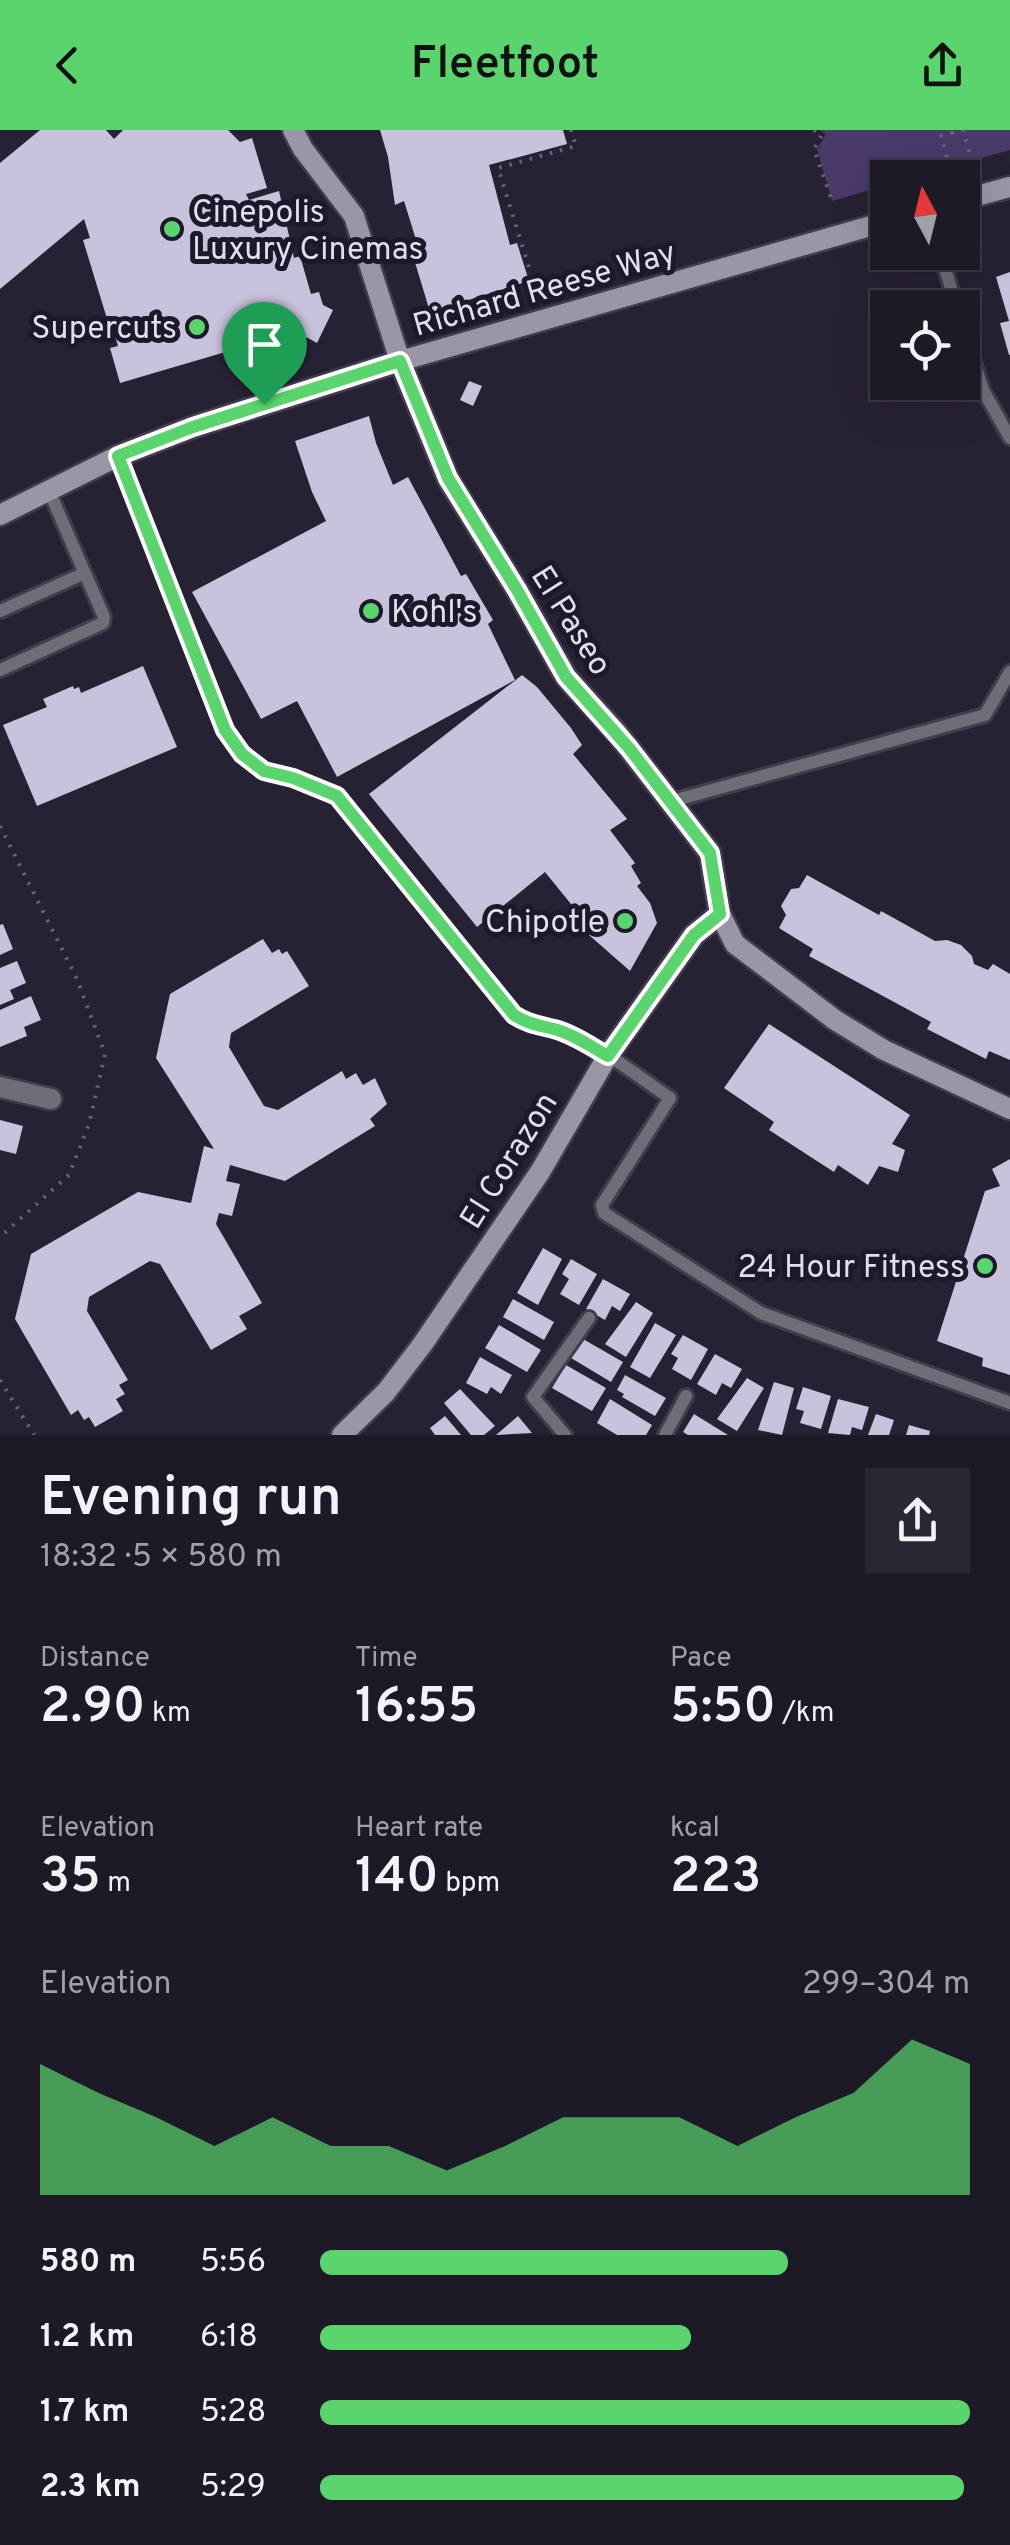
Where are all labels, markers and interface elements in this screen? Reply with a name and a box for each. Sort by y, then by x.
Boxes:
text: Fleetfoot [411,37,599,94]
icon: back [40,38,95,93]
icon: share [915,38,970,93]
north arrow [870,160,980,270]
map controls [870,160,980,400]
place label: Cinepolis Luxury Cinemas [192,194,424,271]
marker: Cinepolis Luxury Cinemas [161,218,183,240]
street label: Richard Reese Way [409,234,681,348]
button: locate [870,290,980,400]
pin [222,302,307,405]
place label: Supercuts [31,310,177,350]
marker: Supercuts [186,316,208,338]
icon: arrive [237,317,292,372]
street label: El Paseo [520,559,619,684]
place label: Kohl's [391,594,477,634]
marker: Kohl's [360,600,382,622]
place label: Chipotle [485,904,605,944]
marker: Chipotle [614,910,636,932]
street label: El Corazon [453,1086,568,1237]
place label: 24 Hour Fitness [737,1249,965,1289]
marker: 24 Hour Fitness [974,1255,996,1277]
text: Evening run [40,1465,342,1535]
button: share [865,1468,970,1573]
text: 18:32 · 5 × 580 m [40,1538,282,1578]
text: Distance [40,1641,150,1677]
text: Time [355,1641,418,1677]
text: Pace [670,1641,732,1677]
text: 2.90 [40,1677,145,1740]
text: 16:55 [355,1677,478,1740]
text: 5:50 [670,1677,776,1740]
text: km [145,1696,191,1732]
text: /km [776,1696,835,1732]
text: Elevation [40,1811,155,1847]
text: Heart rate [355,1811,483,1847]
text: kcal [670,1811,720,1847]
text: 35 [40,1847,101,1910]
text: 140 [355,1847,439,1910]
text: 223 [670,1847,761,1910]
text: m [101,1866,131,1902]
text: bpm [439,1866,500,1902]
text: Elevation [40,1965,172,2005]
text: 299–304 m [802,1965,970,2005]
text: 580 m [40,2243,136,2283]
text: 5:56 [200,2243,266,2283]
text: 1.2 km [40,2318,134,2358]
text: 6:18 [200,2318,258,2358]
text: 1.7 km [40,2393,129,2433]
text: 5:28 [200,2393,266,2433]
text: 2.3 km [40,2468,141,2508]
text: 5:29 [200,2468,266,2508]

